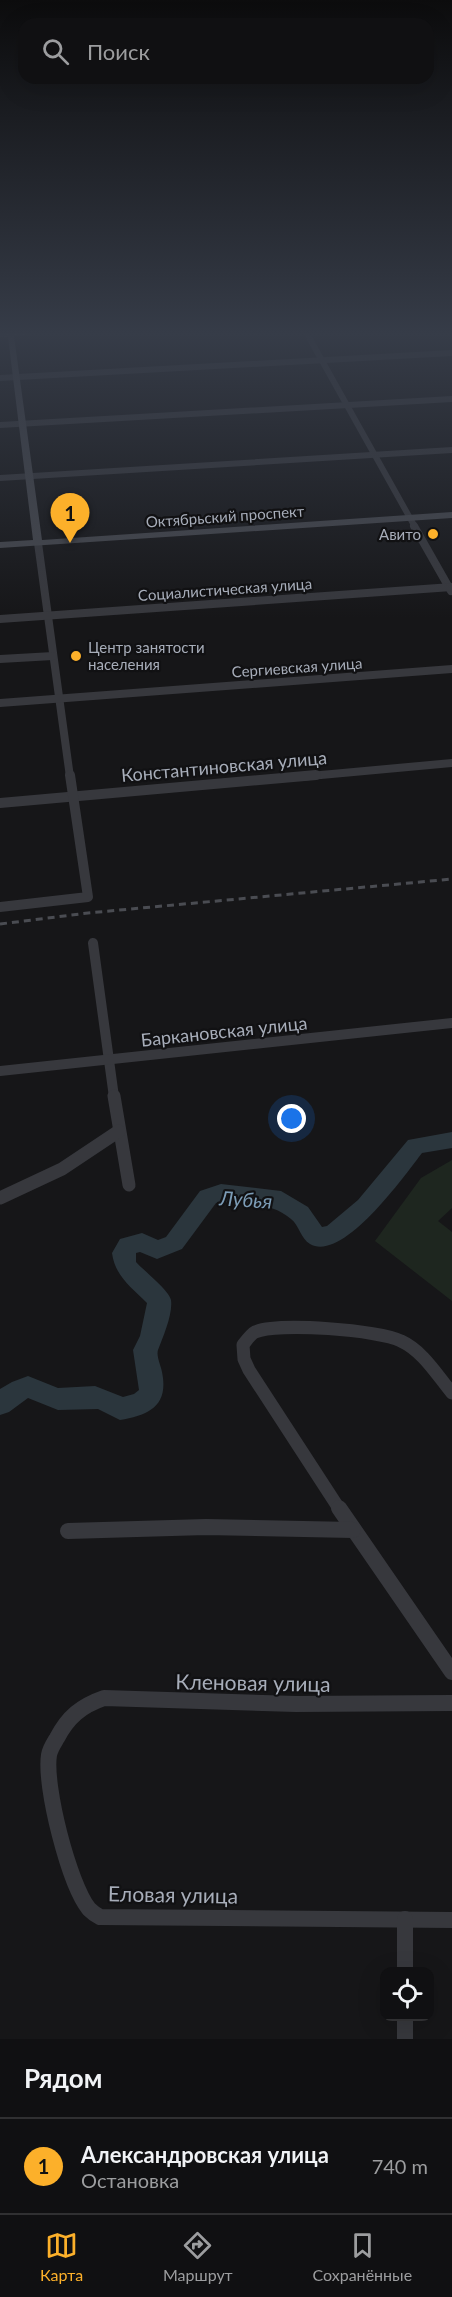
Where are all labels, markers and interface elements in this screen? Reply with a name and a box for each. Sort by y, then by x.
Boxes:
search box [18,18,434,84]
icon: search [39,35,72,68]
text: Поиск [87,38,150,65]
pin: 1 [50,494,90,543]
street label: Октябрьский проспект [145,501,305,531]
place label: Авито [379,525,421,543]
marker: Авито [426,527,440,541]
street label: Социалистическая улица [137,574,313,604]
place label: Центр занятости населения [88,638,205,673]
marker: Центр занятости населения [69,649,83,663]
street label: Сергиевская улица [231,653,363,681]
street label: Константиновская улица [120,746,328,786]
street label: Баркановская улица [140,1011,308,1051]
your location [277,1104,306,1133]
water label: Лубья [218,1185,273,1213]
street label: Кленовая улица [175,1668,331,1696]
street label: Еловая улица [108,1880,238,1908]
map controls [380,1967,434,2021]
button: locate [380,1967,434,2021]
text: Рядом [24,2062,102,2094]
text: Александровская улица [81,2141,329,2168]
text: 1 [38,2154,49,2178]
text: 740 m [372,2154,428,2178]
text: Остановка [81,2168,179,2192]
tab: Карта [40,2229,83,2284]
tab: Маршрут [163,2229,233,2284]
tab: Сохранённые [313,2229,412,2284]

